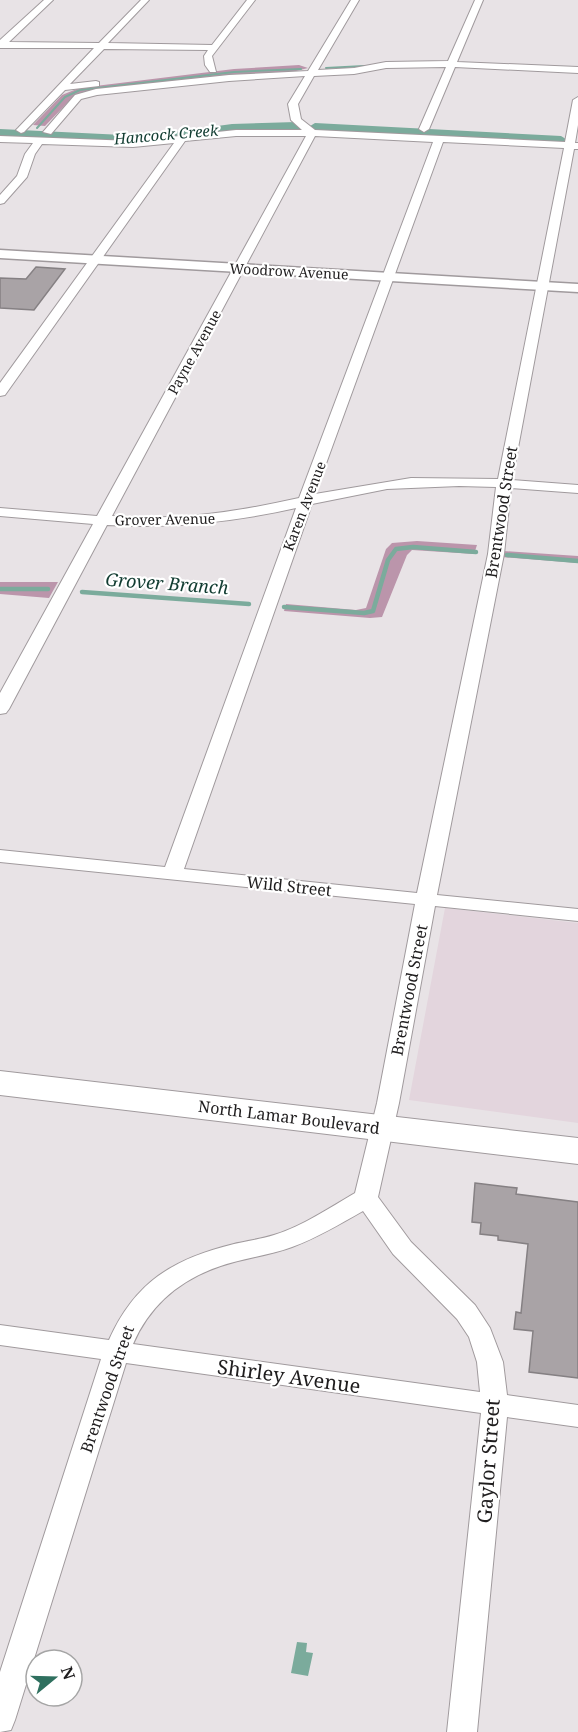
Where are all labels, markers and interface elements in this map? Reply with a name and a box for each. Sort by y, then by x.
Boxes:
water label: Hancock Creek [112,119,219,149]
street label: Woodrow Avenue [229,258,349,284]
street label: Payne Avenue [163,306,225,398]
street label: Brentwood Street [480,444,522,580]
street label: Karen Avenue [278,458,330,554]
street label: Grover Avenue [115,509,215,529]
water label: Grover Branch [105,567,230,599]
street label: Wild Street [245,871,333,901]
street label: Brentwood Street [385,922,433,1058]
street label: North Lamar Boulevard [197,1095,381,1139]
street label: Brentwood Street [75,1322,139,1456]
street label: Shirley Avenue [216,1353,362,1399]
street label: Gaylor Street [470,1398,506,1524]
north arrow [24,1648,84,1708]
text: N [56,1664,81,1683]

